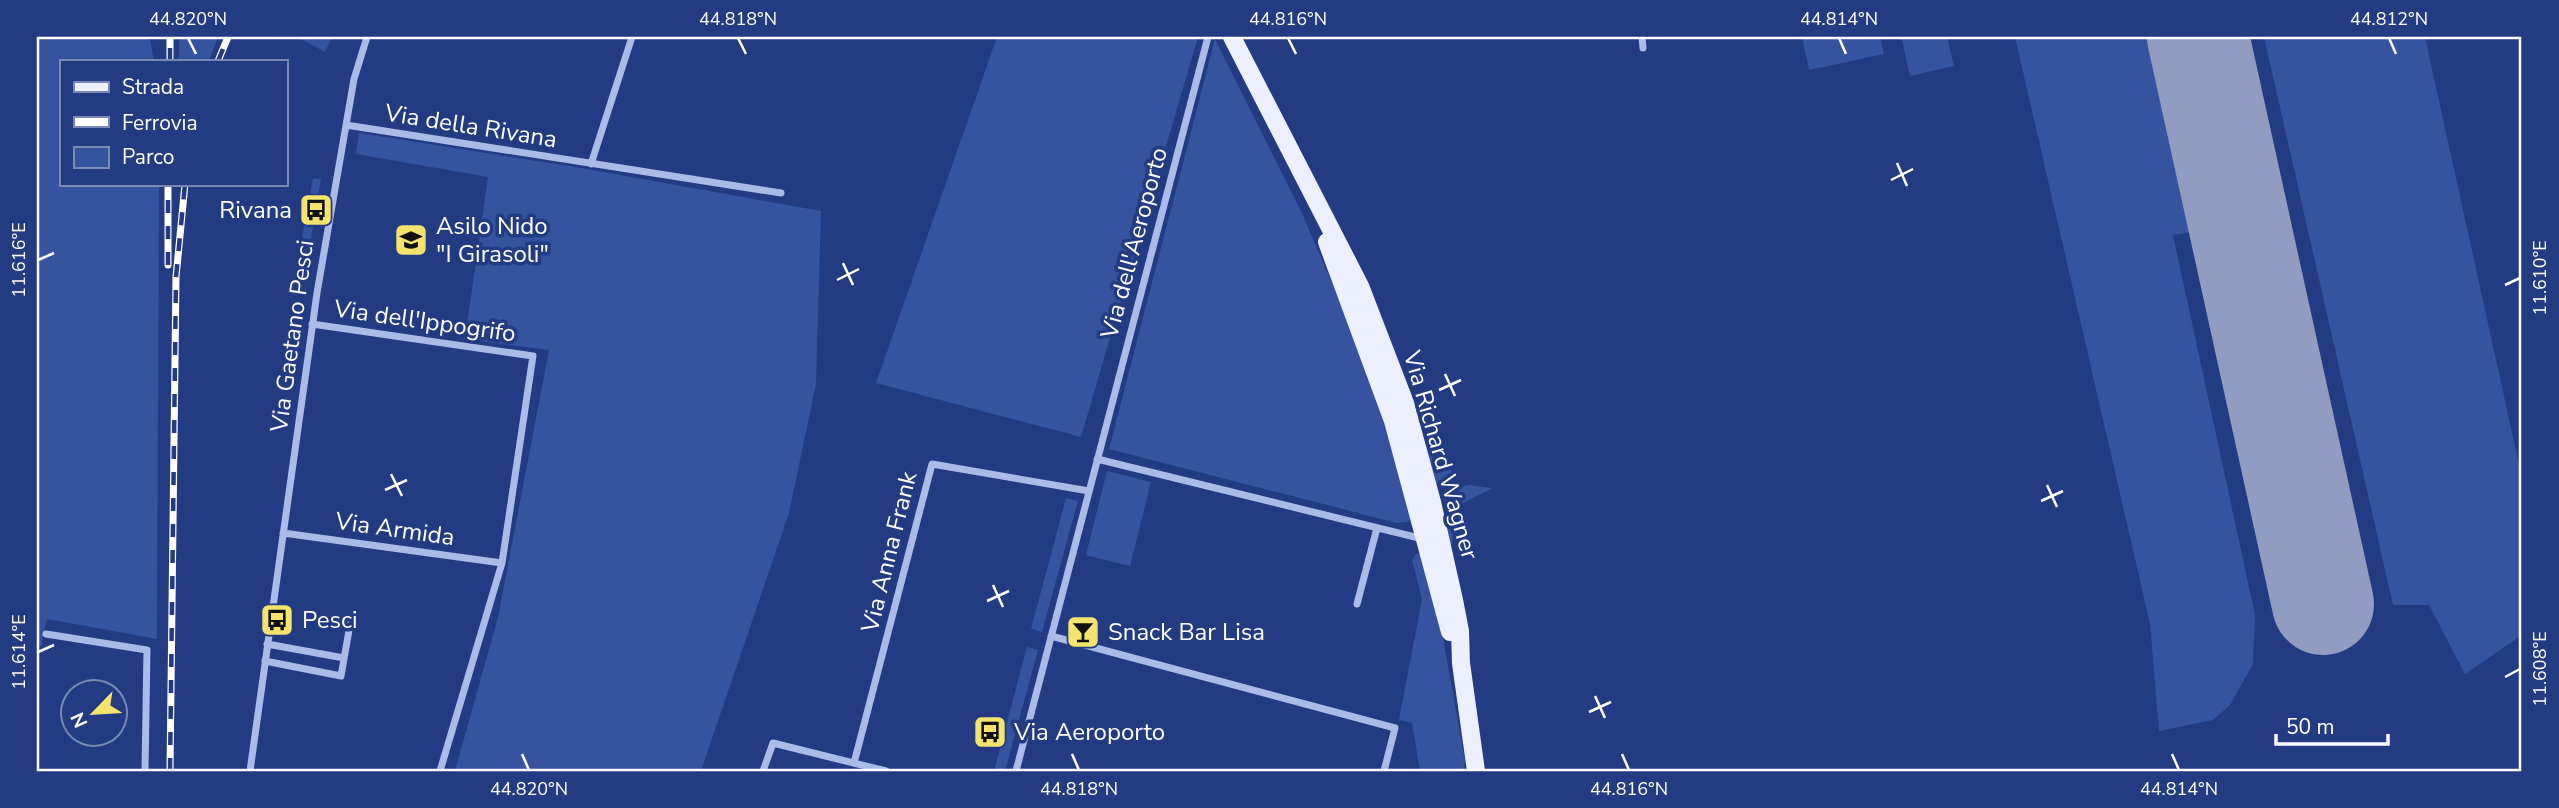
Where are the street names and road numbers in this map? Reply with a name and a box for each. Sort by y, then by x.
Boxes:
street label: Via della Rivana [382,96,559,155]
street label: Via dell'Aeroporto [1093,144,1175,343]
street label: Via Gaetano Pesci [263,238,321,435]
street label: Via dell'Ippogrifo [331,292,518,350]
street label: Via Richard Wagner [1396,346,1486,563]
street label: Via Anna Frank [853,467,925,637]
street label: Via Armida [332,505,457,553]

